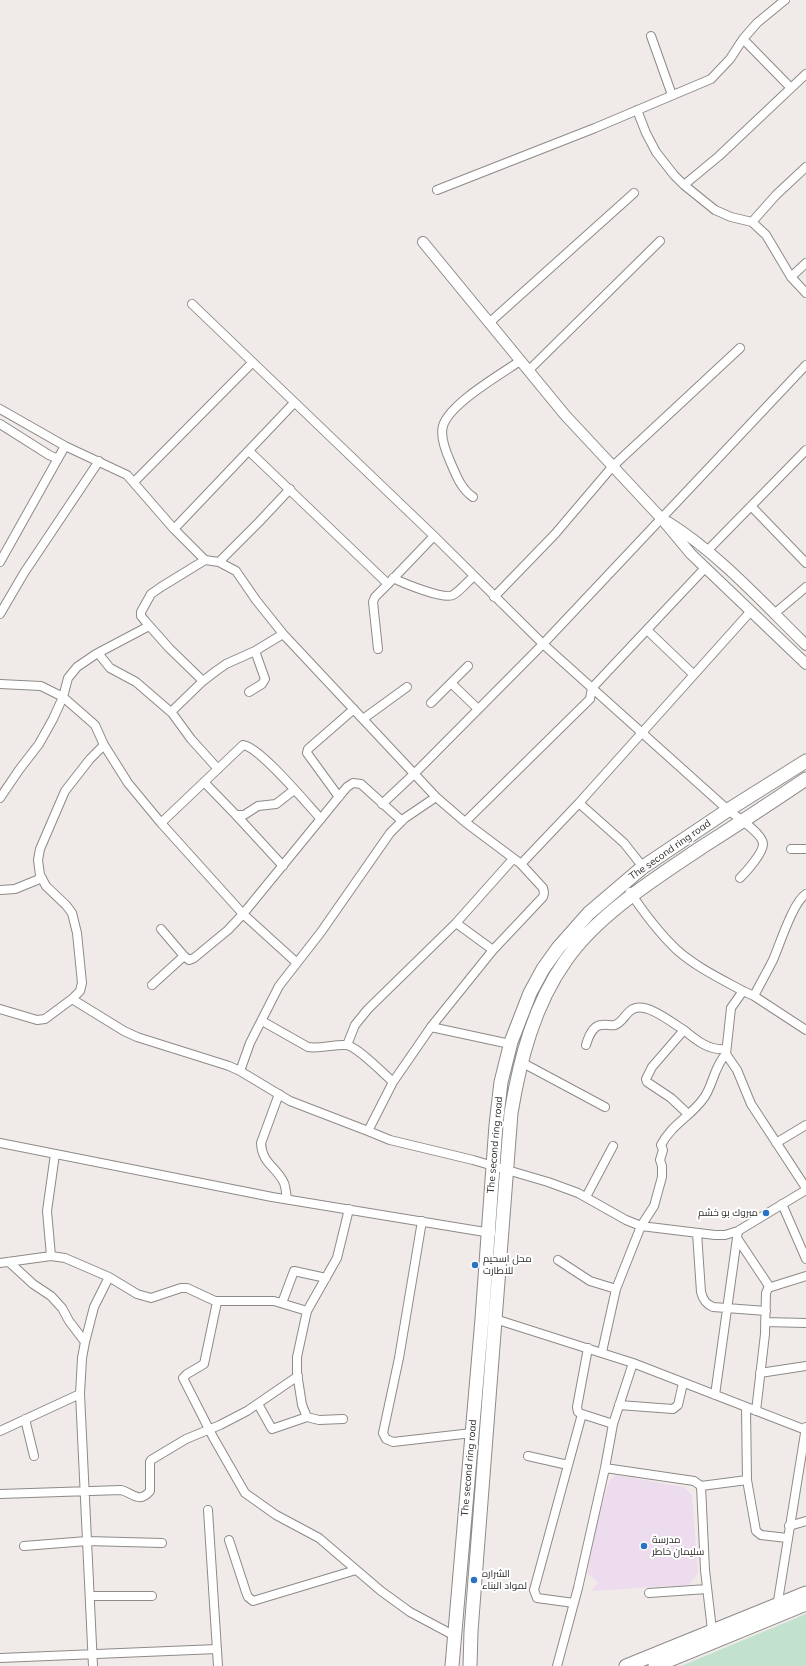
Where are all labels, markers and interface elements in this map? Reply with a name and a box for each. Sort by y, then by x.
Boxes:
street label: The second ring road [627,817,713,883]
street label: The second ring road [485,1096,505,1194]
place label: مبروك بو خشم [698,1207,758,1219]
marker: مبروك بو خشم [761,1208,771,1218]
place label: محل اسحيم للاطارت [483,1253,532,1276]
marker: محل اسحيم للاطارت [470,1260,480,1270]
street label: The second ring road [459,1419,479,1517]
place label: مدرسة سليمان خاطر [652,1534,704,1558]
marker: مدرسة سليمان خاطر [639,1541,649,1551]
place label: الشراره لمواد البناء [482,1568,527,1592]
marker: الشراره لمواد البناء [469,1575,479,1585]

